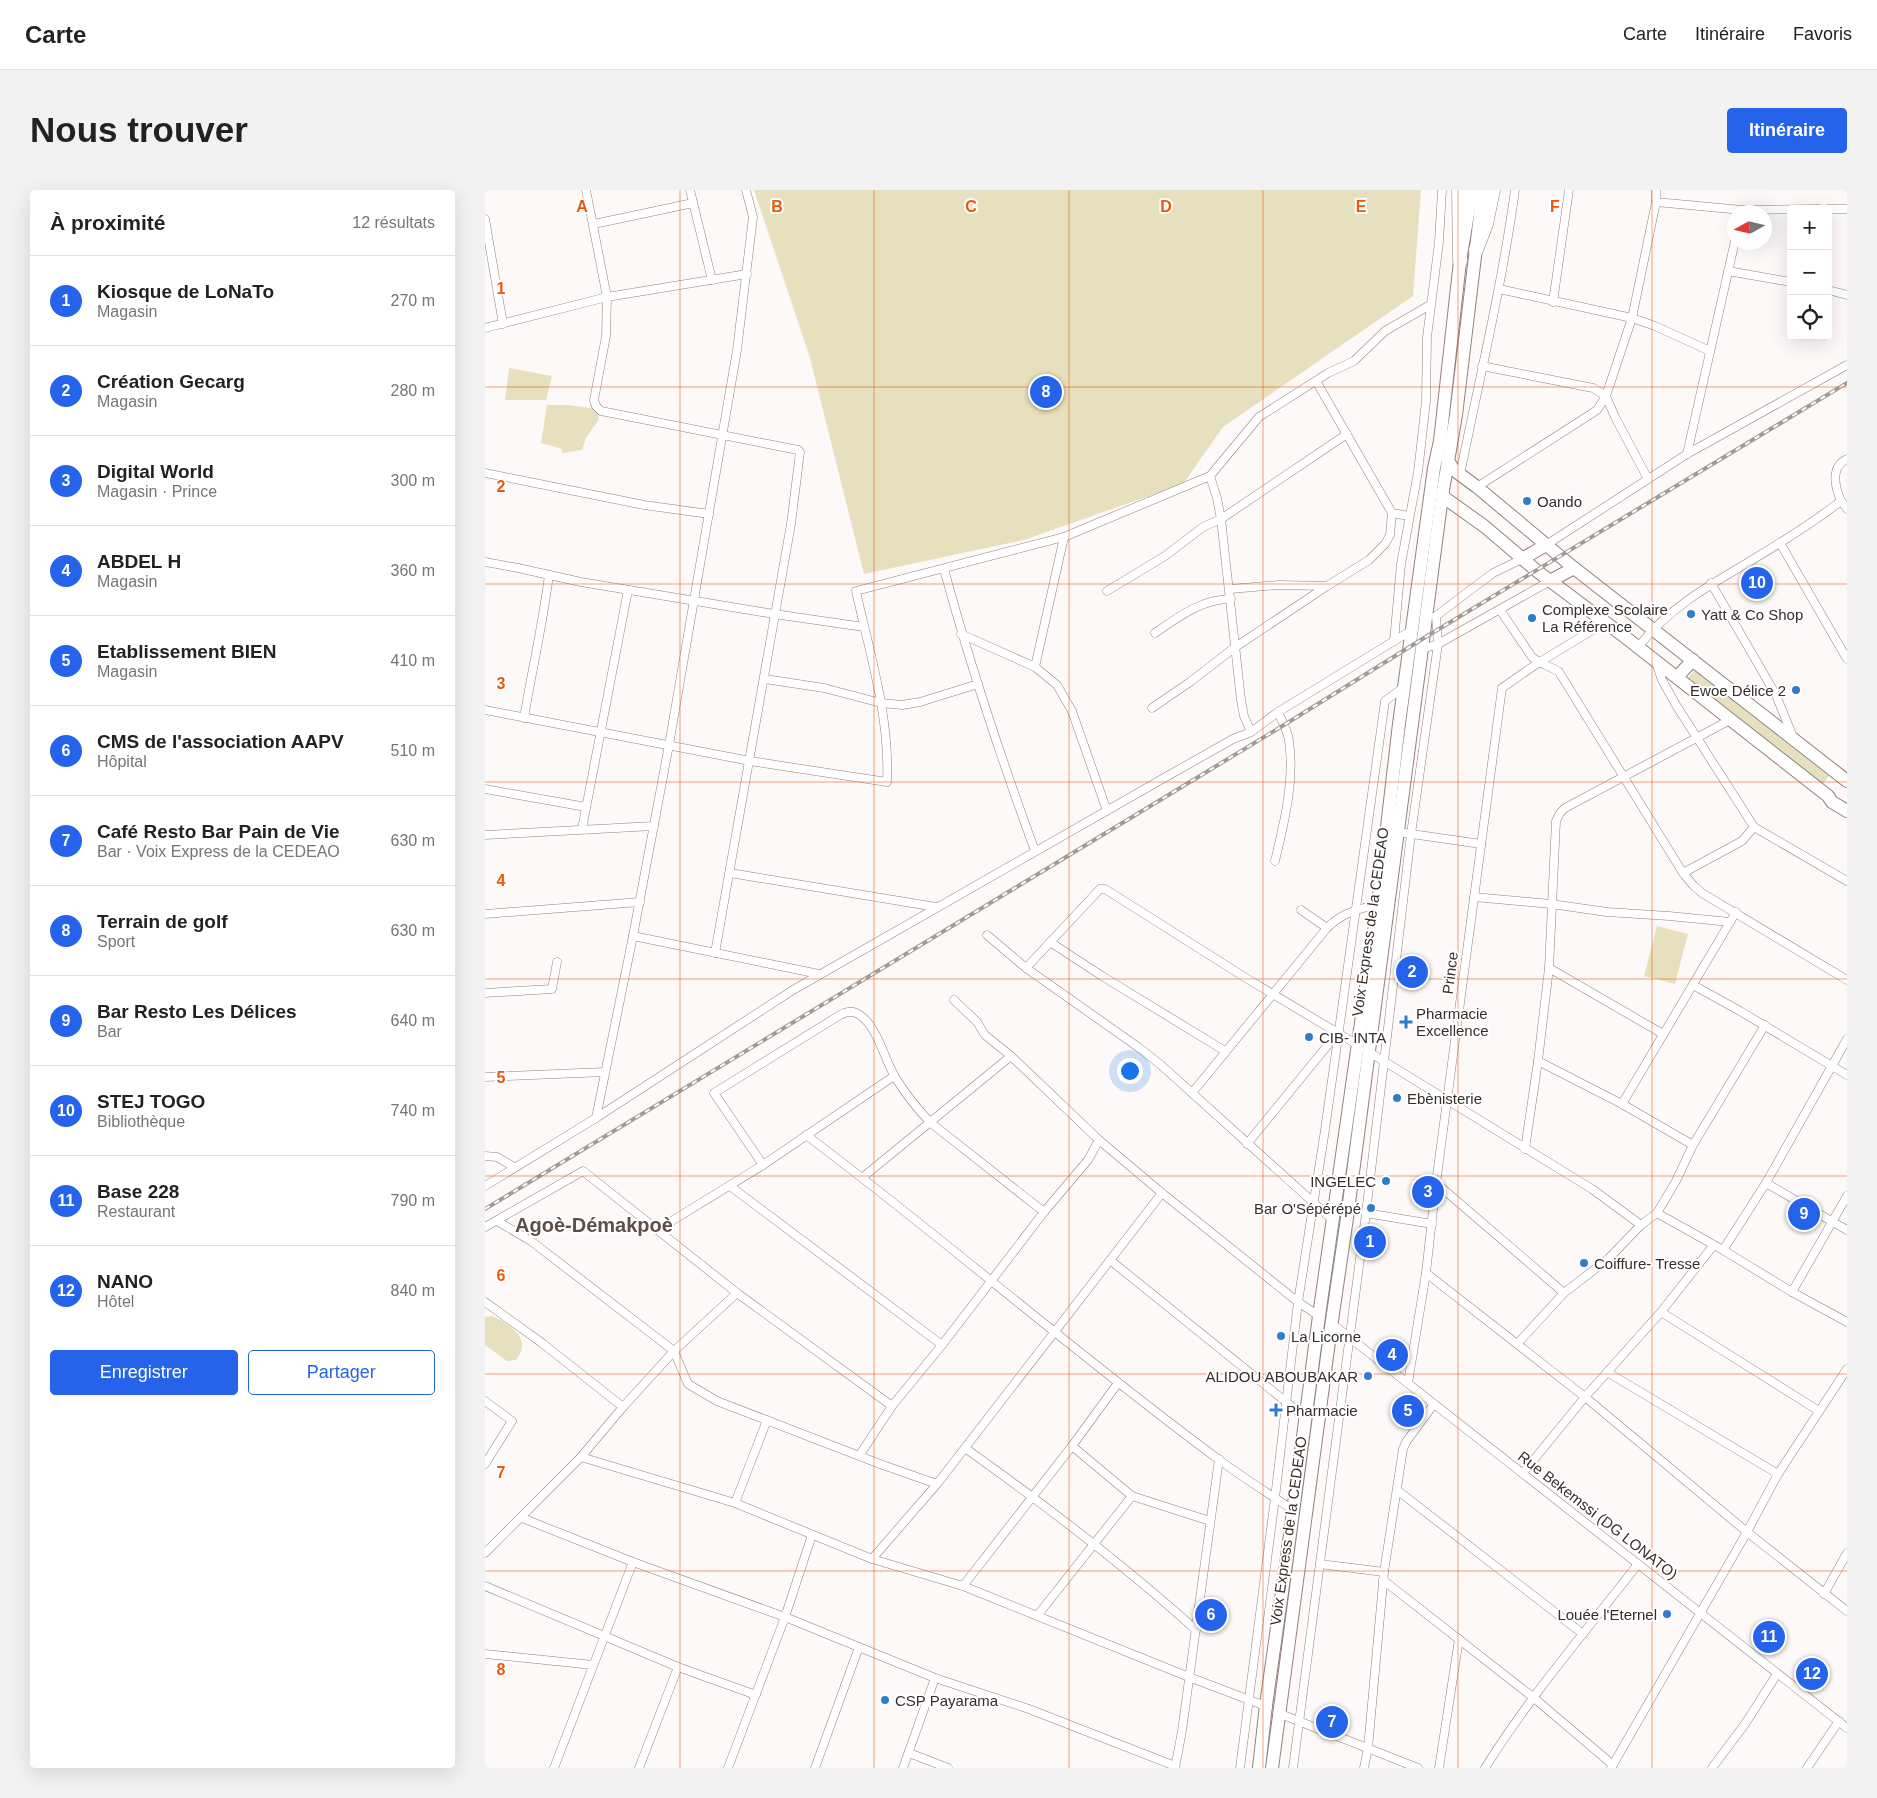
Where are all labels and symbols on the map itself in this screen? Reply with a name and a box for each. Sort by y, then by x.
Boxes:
text: A [576,198,588,215]
text: B [771,198,783,215]
text: C [965,198,977,215]
text: D [1160,198,1172,215]
text: E [1356,198,1367,215]
text: F [1550,198,1560,215]
north arrow [1727,205,1772,250]
text: 1 [497,280,506,297]
pin: 8 [1030,373,1062,411]
text: 2 [497,478,506,495]
place label: Oando [1537,493,1582,510]
marker: Oando [1521,495,1533,507]
pin: 10 [1741,564,1773,602]
place label: Complexe Scolaire La Référence [1542,601,1668,635]
place label: Yatt & Co Shop [1701,606,1803,623]
marker: Yatt & Co Shop [1685,608,1697,620]
marker: Complexe Scolaire La Référence [1526,612,1538,624]
text: 3 [497,675,506,692]
place label: Ewoe Délice 2 [1690,682,1786,699]
marker: Ewoe Délice 2 [1790,684,1802,696]
street label: Voix Express de la CEDEAO [1348,826,1392,1018]
text: 4 [497,872,506,889]
street label: Prince [1439,951,1461,995]
pin: 2 [1396,953,1428,991]
place label: Pharmacie Excellence [1416,1005,1489,1039]
marker: Pharmacie Excellence [1400,1016,1412,1028]
place label: CIB- INTA [1319,1029,1386,1046]
marker: CIB- INTA [1303,1031,1315,1043]
your location [1117,1058,1143,1084]
text: 5 [497,1069,506,1086]
place label: Ebènisterie [1407,1090,1482,1107]
marker: Ebènisterie [1391,1092,1403,1104]
place label: INGELEC [1310,1173,1376,1190]
pin: 3 [1412,1173,1444,1211]
marker: INGELEC [1380,1175,1392,1187]
pin: 9 [1788,1195,1820,1233]
place label: Bar O'Sépérépé [1254,1200,1361,1217]
marker: Bar O'Sépérépé [1365,1202,1377,1214]
district label: Agoè-Démakpoè [515,1214,673,1236]
pin: 1 [1354,1223,1386,1261]
place label: Coiffure- Tresse [1594,1255,1700,1272]
marker: Coiffure- Tresse [1578,1257,1590,1269]
text: 6 [497,1267,506,1284]
place label: La Licorne [1291,1328,1361,1345]
marker: La Licorne [1275,1330,1287,1342]
pin: 4 [1376,1336,1408,1374]
place label: ALIDOU ABOUBAKAR [1205,1368,1358,1385]
marker: ALIDOU ABOUBAKAR [1362,1370,1374,1382]
pin: 5 [1392,1392,1424,1430]
place label: Pharmacie [1286,1402,1358,1419]
marker: Pharmacie [1270,1404,1282,1416]
street label: Voix Express de la CEDEAO [1266,1435,1310,1627]
street label: Rue Bekemssi (DG LONATO) [1515,1447,1681,1583]
text: 7 [497,1464,506,1481]
pin: 6 [1195,1596,1227,1634]
place label: Louée l'Eternel [1557,1606,1657,1623]
marker: Louée l'Eternel [1661,1608,1673,1620]
pin: 11 [1753,1618,1785,1656]
pin: 12 [1796,1655,1828,1693]
text: 8 [497,1661,506,1678]
place label: CSP Payarama [895,1692,999,1709]
marker: CSP Payarama [879,1694,891,1706]
pin: 7 [1316,1703,1348,1741]

